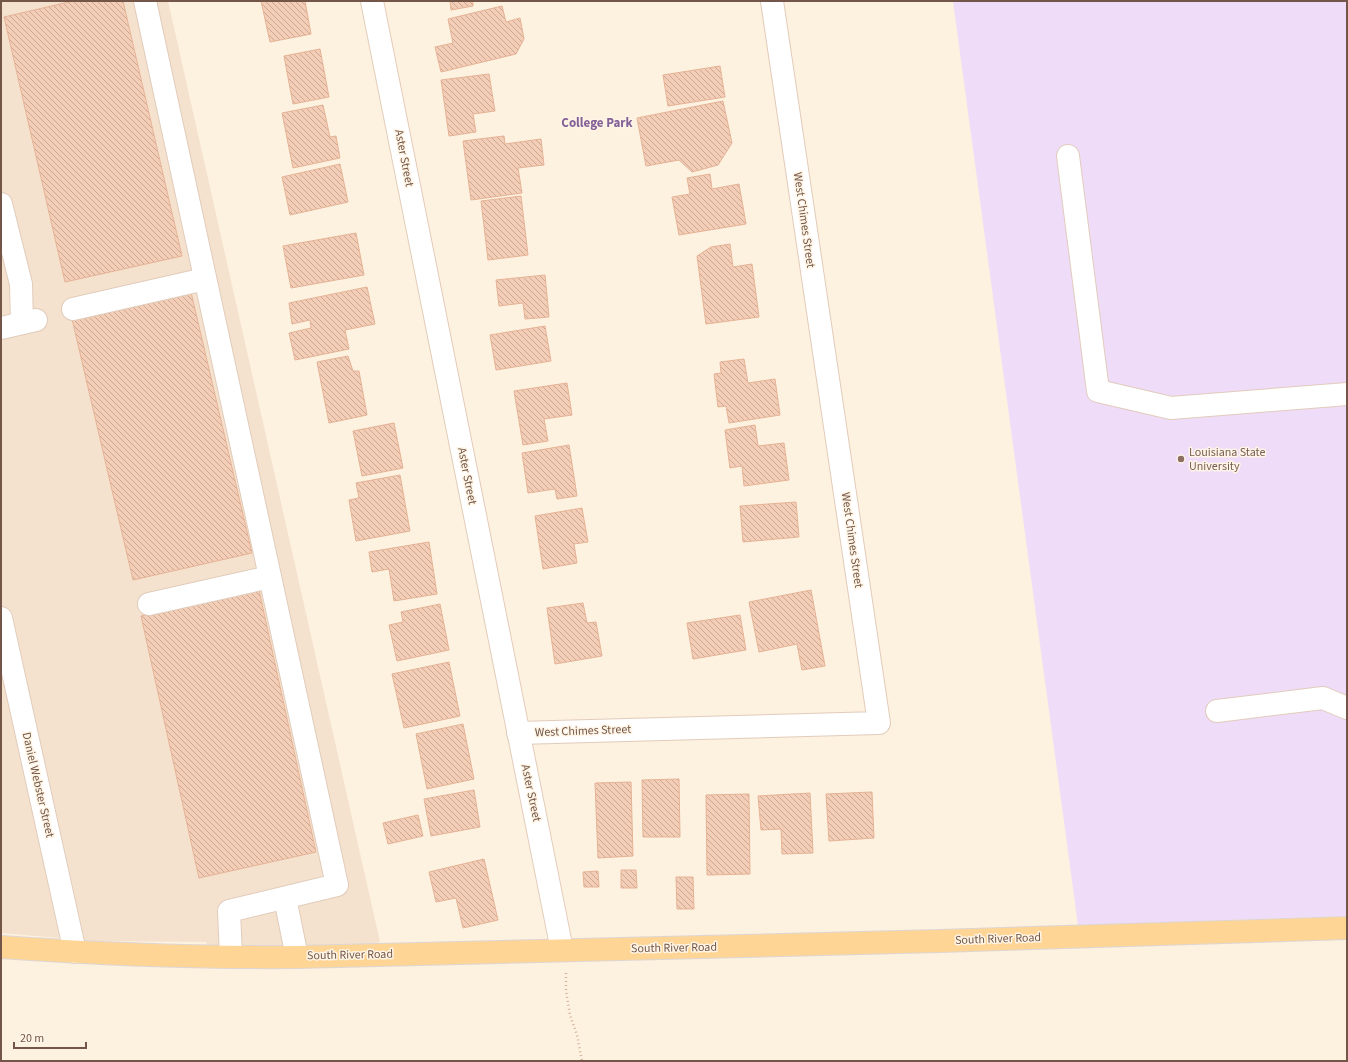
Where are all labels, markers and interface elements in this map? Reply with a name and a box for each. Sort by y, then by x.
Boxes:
district label: College Park [561,114,634,132]
street label: Aster Street [390,128,418,188]
street label: West Chimes Street [789,171,819,269]
place label: Louisiana State University [1189,444,1265,475]
street label: Aster Street [453,446,481,506]
marker: Louisiana State University [1176,454,1186,464]
street label: West Chimes Street [837,491,867,589]
street label: West Chimes Street [535,721,631,741]
street label: Daniel Webster Street [18,731,58,839]
street label: Aster Street [517,763,545,823]
street label: South River Road [955,929,1041,949]
street label: South River Road [631,939,717,957]
street label: South River Road [307,946,393,964]
scale bar [14,1024,86,1050]
text: 20 m [20,1030,44,1047]

